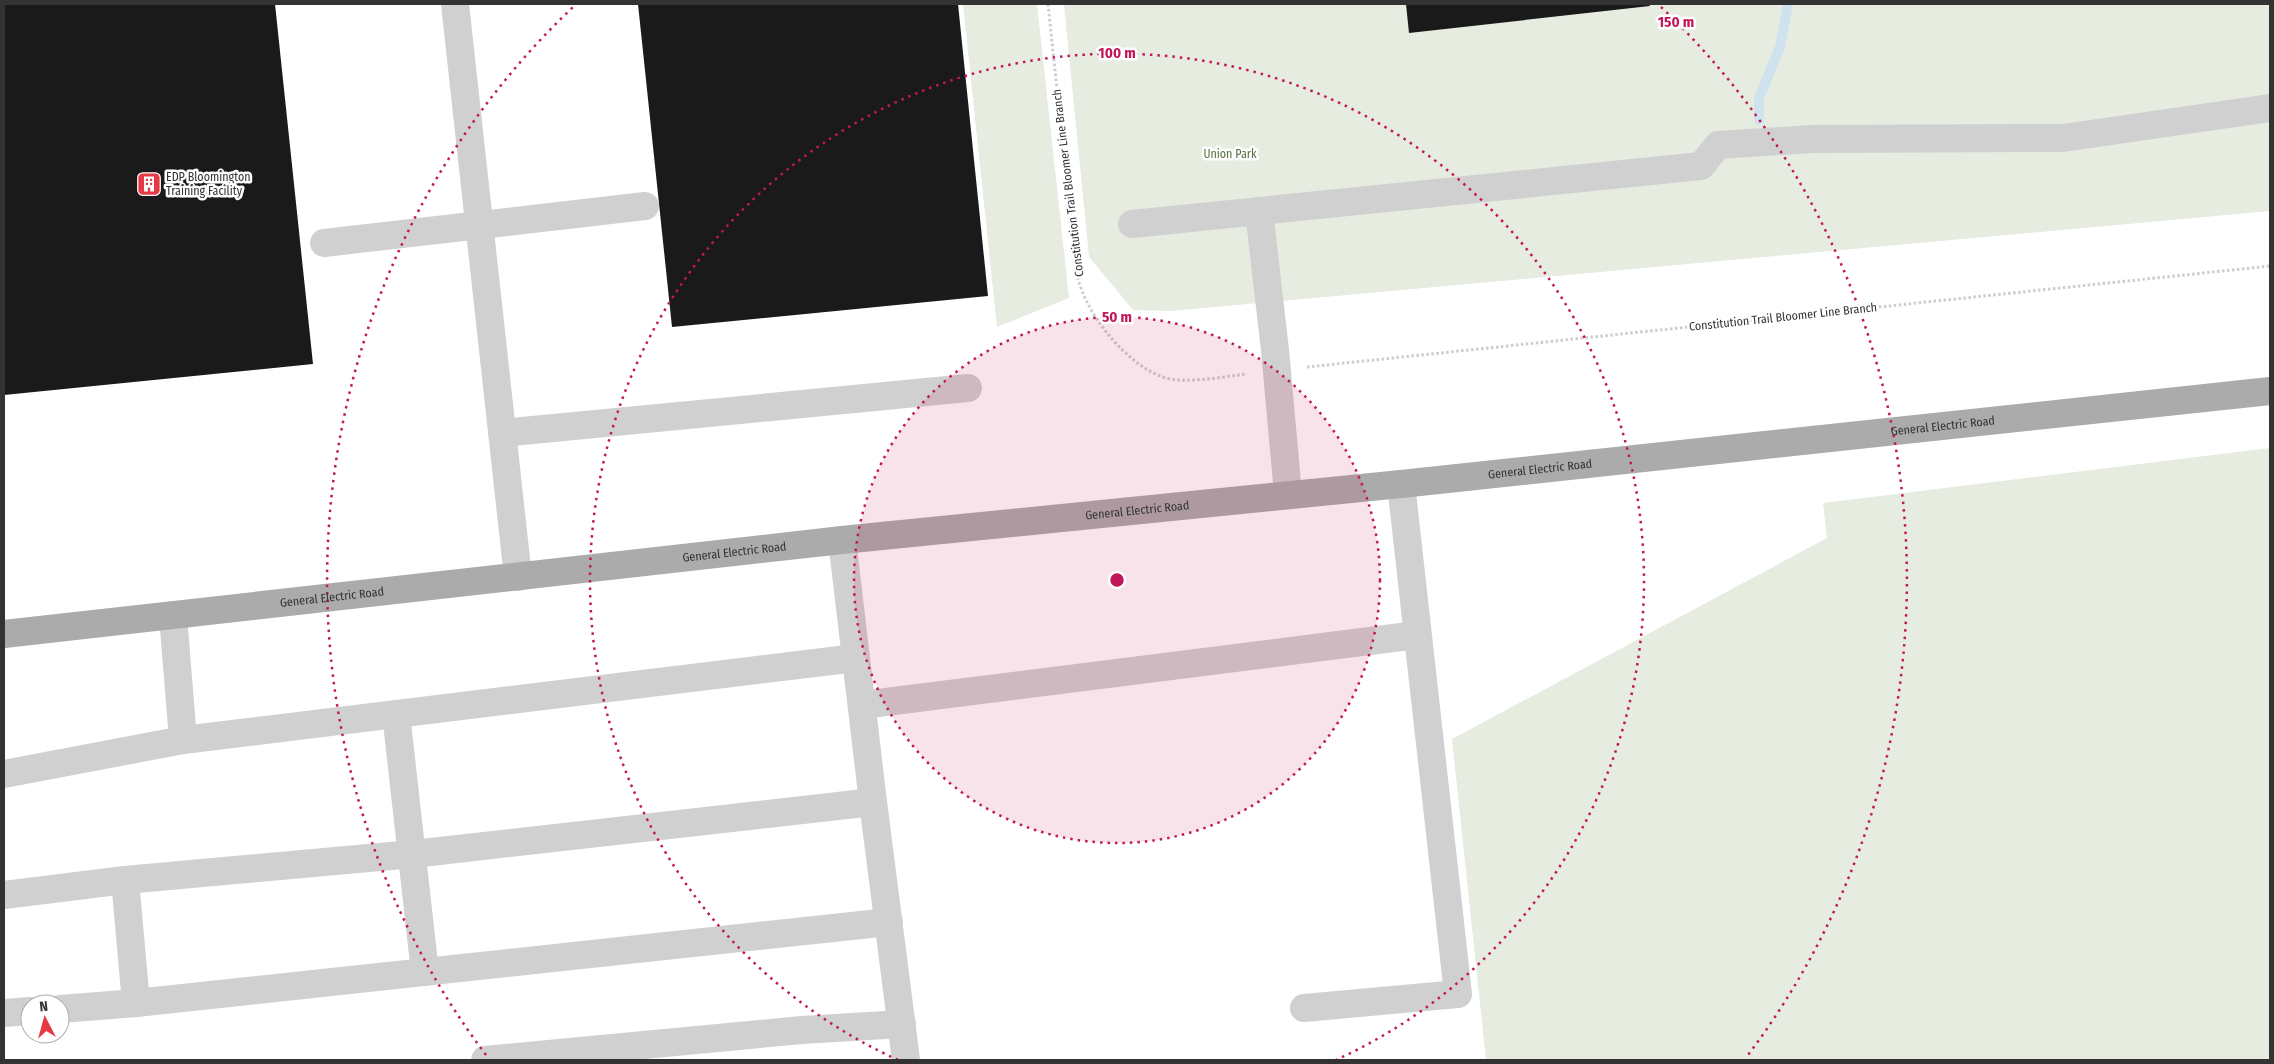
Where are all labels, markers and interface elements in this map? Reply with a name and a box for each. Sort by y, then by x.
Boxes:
text: 150 m [1658,13,1694,31]
text: 100 m [1098,44,1136,62]
street label: Constitution Trail Bloomer Line Branch [1050,88,1086,278]
park label: Union Park [1203,147,1257,161]
place label: EDP Bloomington Training Facility [166,170,251,198]
building icon: EDP Bloomington Training Facility [136,171,162,197]
street label: Constitution Trail Bloomer Line Branch [1688,300,1878,334]
text: 50 m [1102,308,1132,326]
street label: General Electric Road [1890,413,1996,439]
street label: General Electric Road [1487,457,1593,482]
street label: General Electric Road [1085,498,1190,523]
street label: General Electric Road [682,539,787,565]
centre of rings [1108,571,1126,589]
street label: General Electric Road [279,584,385,610]
north arrow [20,994,70,1044]
text: N [39,998,49,1015]

